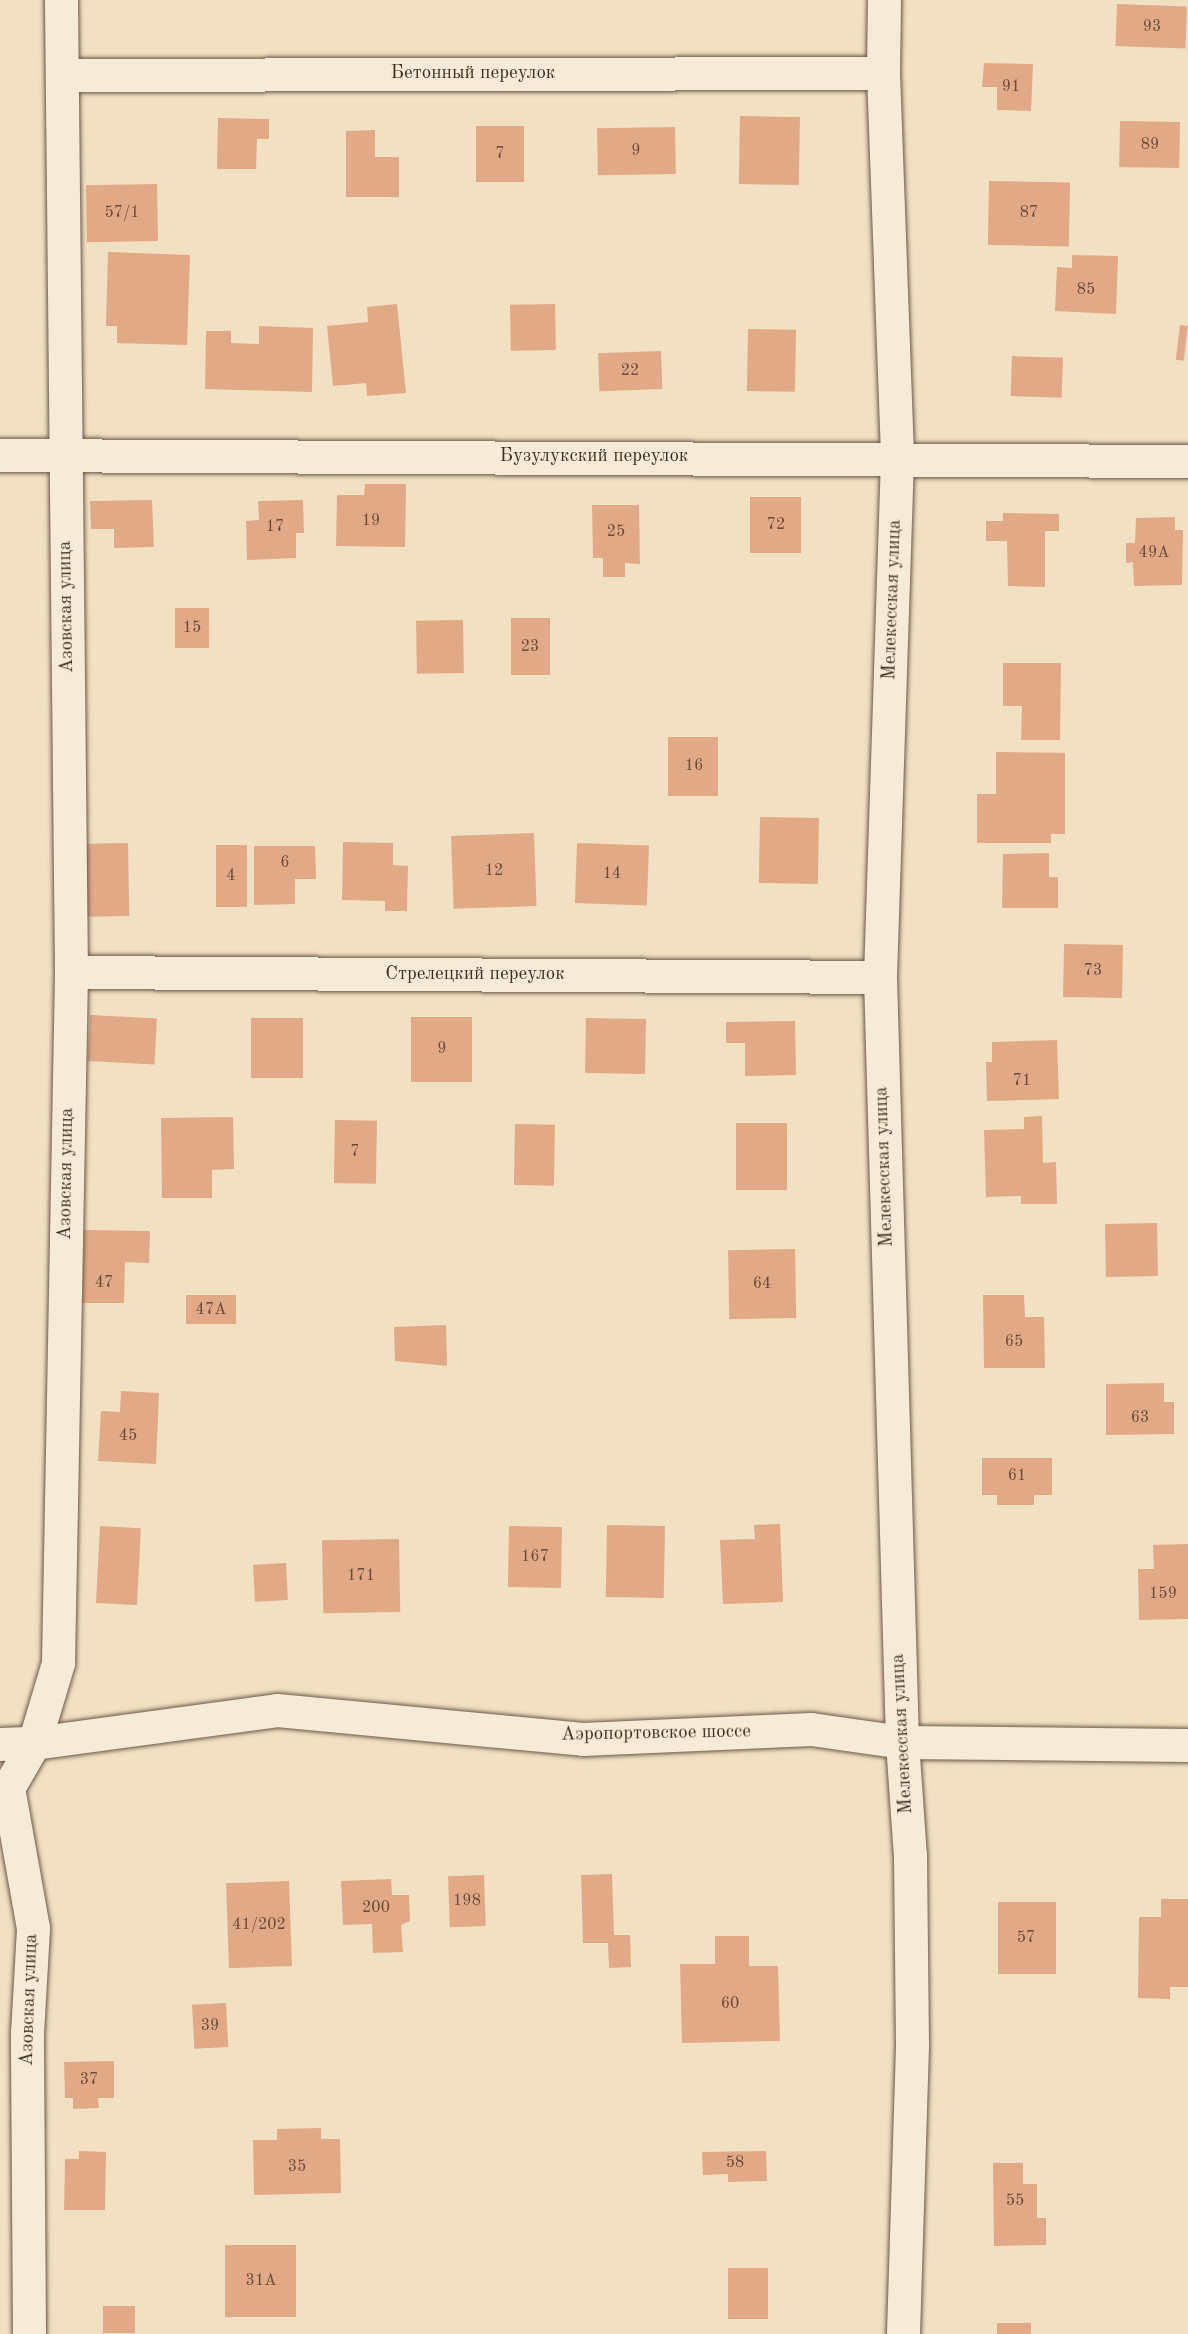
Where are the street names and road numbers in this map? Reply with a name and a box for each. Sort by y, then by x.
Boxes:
street label: Бетонный переулок [391,63,555,85]
street label: Бузулукский переулок [500,446,688,468]
street label: Мелекесская улица [879,519,907,681]
street label: Азовская улица [54,541,80,673]
street label: Стрелецкий переулок [385,964,565,986]
street label: Мелекесская улица [871,1086,899,1248]
street label: Азовская улица [54,1108,80,1240]
street label: Мелекесская улица [887,1653,919,1815]
street label: Аэропортовское шоссе [561,1721,751,1747]
street label: Азовская улица [16,1933,44,2067]

